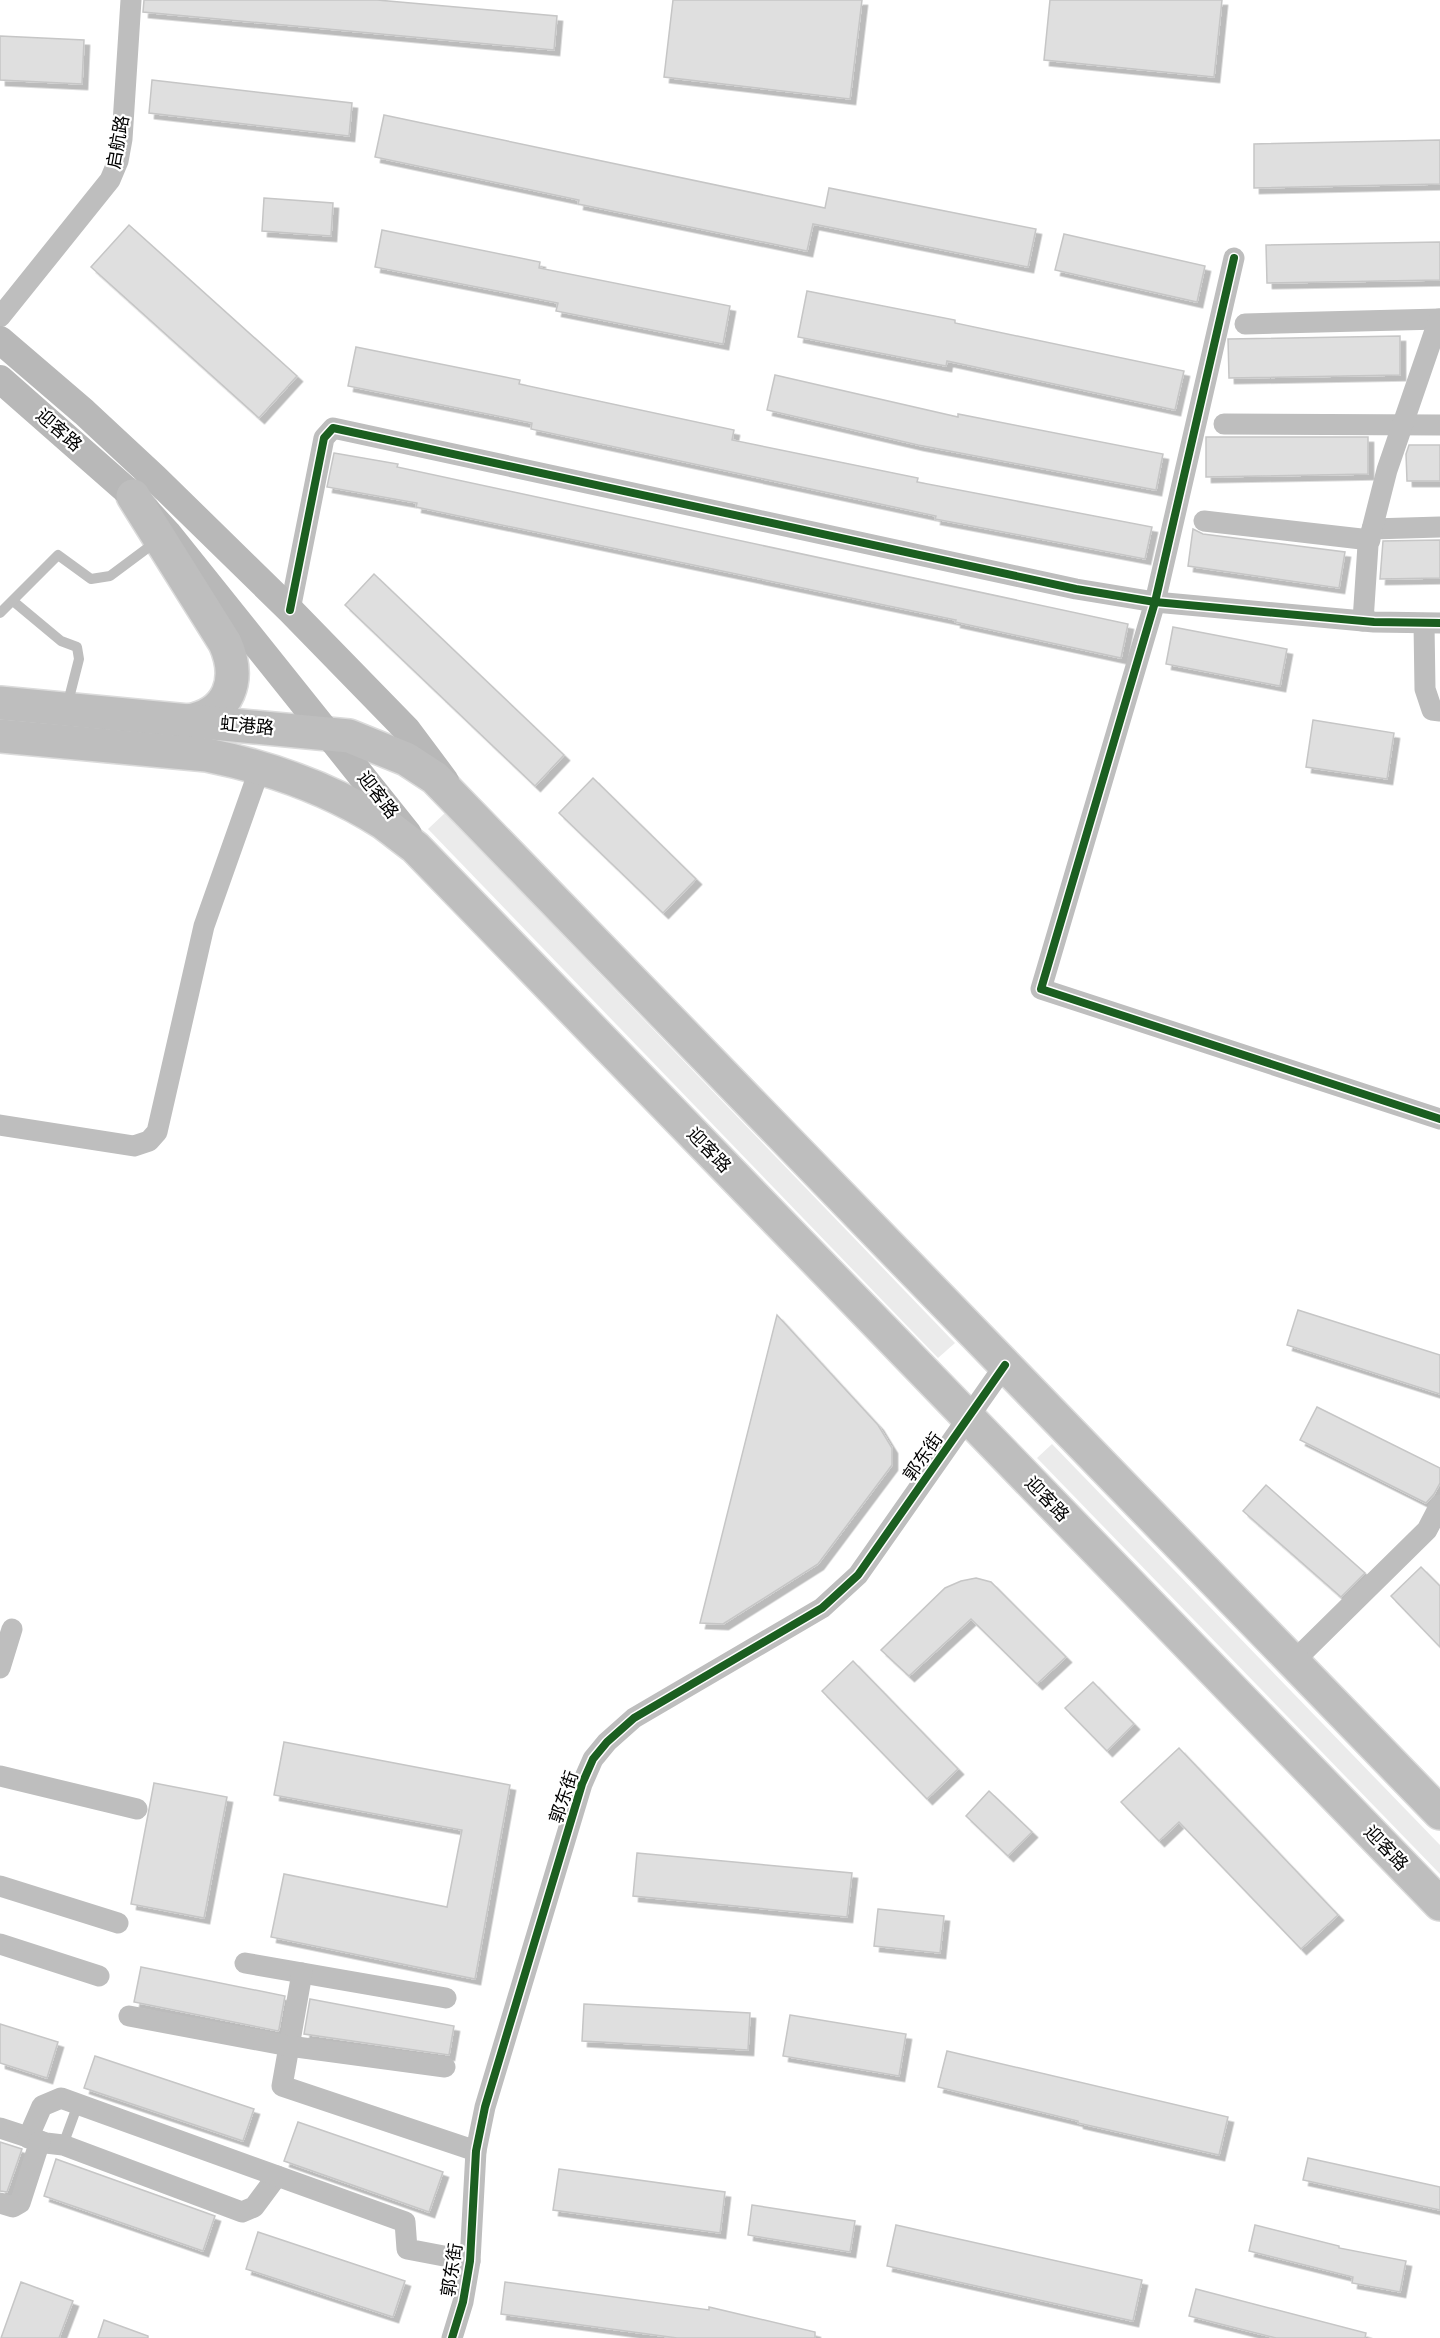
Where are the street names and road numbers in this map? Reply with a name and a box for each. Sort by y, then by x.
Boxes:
street label: 启航路 [102,114,134,170]
street label: 迎客路 [31,404,87,456]
street label: 虹港路 [219,713,275,739]
street label: 迎客路 [353,767,403,823]
street label: 迎客路 [682,1123,736,1177]
street label: 郭东街 [899,1429,947,1485]
street label: 迎客路 [1020,1472,1074,1526]
street label: 郭东街 [545,1768,583,1826]
street label: 迎客路 [1359,1821,1413,1875]
street label: 郭东街 [437,2242,467,2298]

